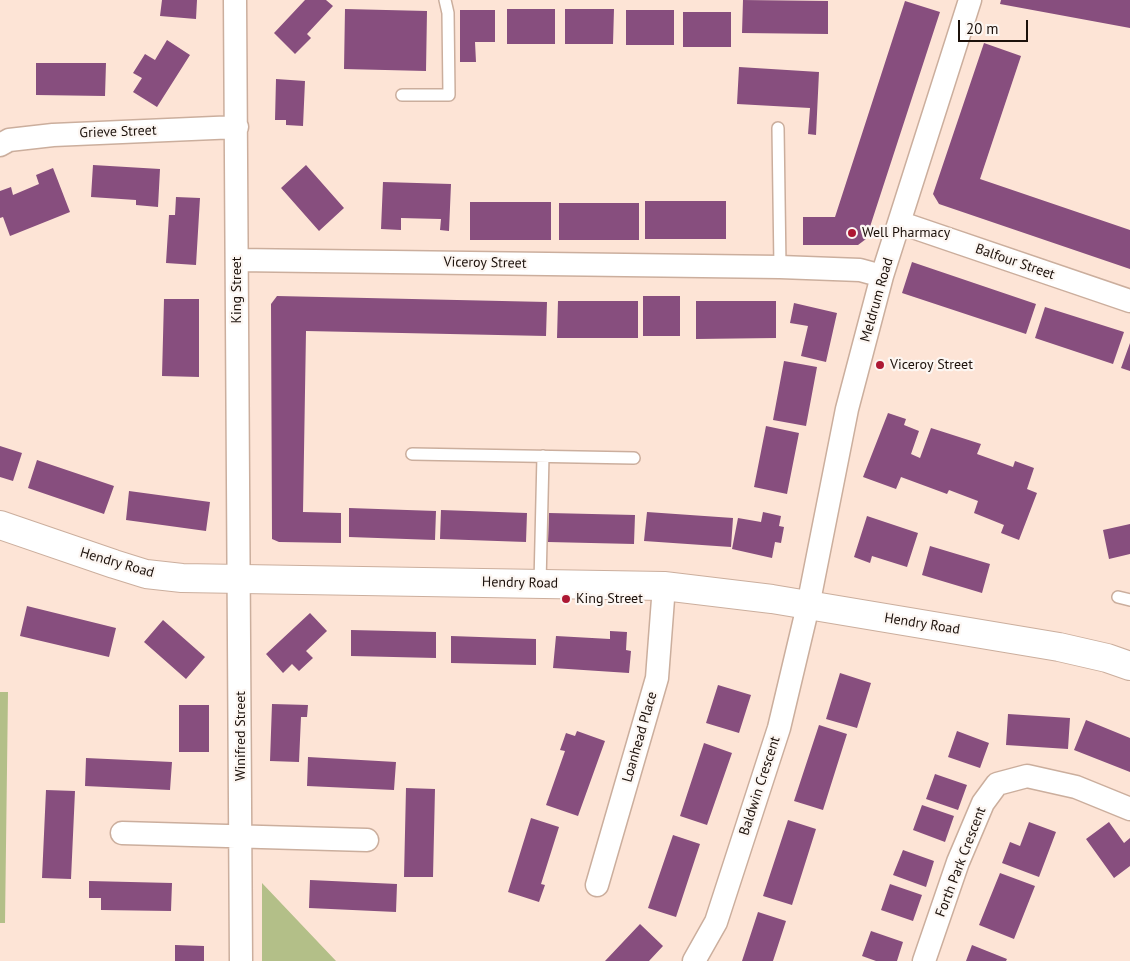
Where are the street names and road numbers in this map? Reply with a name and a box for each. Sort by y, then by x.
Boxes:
street label: Grieve Street [79,122,157,142]
street label: Balfour Street [973,241,1057,283]
street label: Viceroy Street [443,254,527,272]
street label: Meldrum Road [857,256,897,344]
street label: King Street [229,257,245,323]
street label: Hendry Road [78,544,156,582]
street label: Hendry Road [482,574,558,592]
street label: Hendry Road [883,610,961,638]
street label: Loanhead Place [619,690,661,784]
street label: Winifred Street [233,691,249,781]
street label: Baldwin Crescent [736,734,784,838]
street label: Forth Park Crescent [932,805,990,919]

